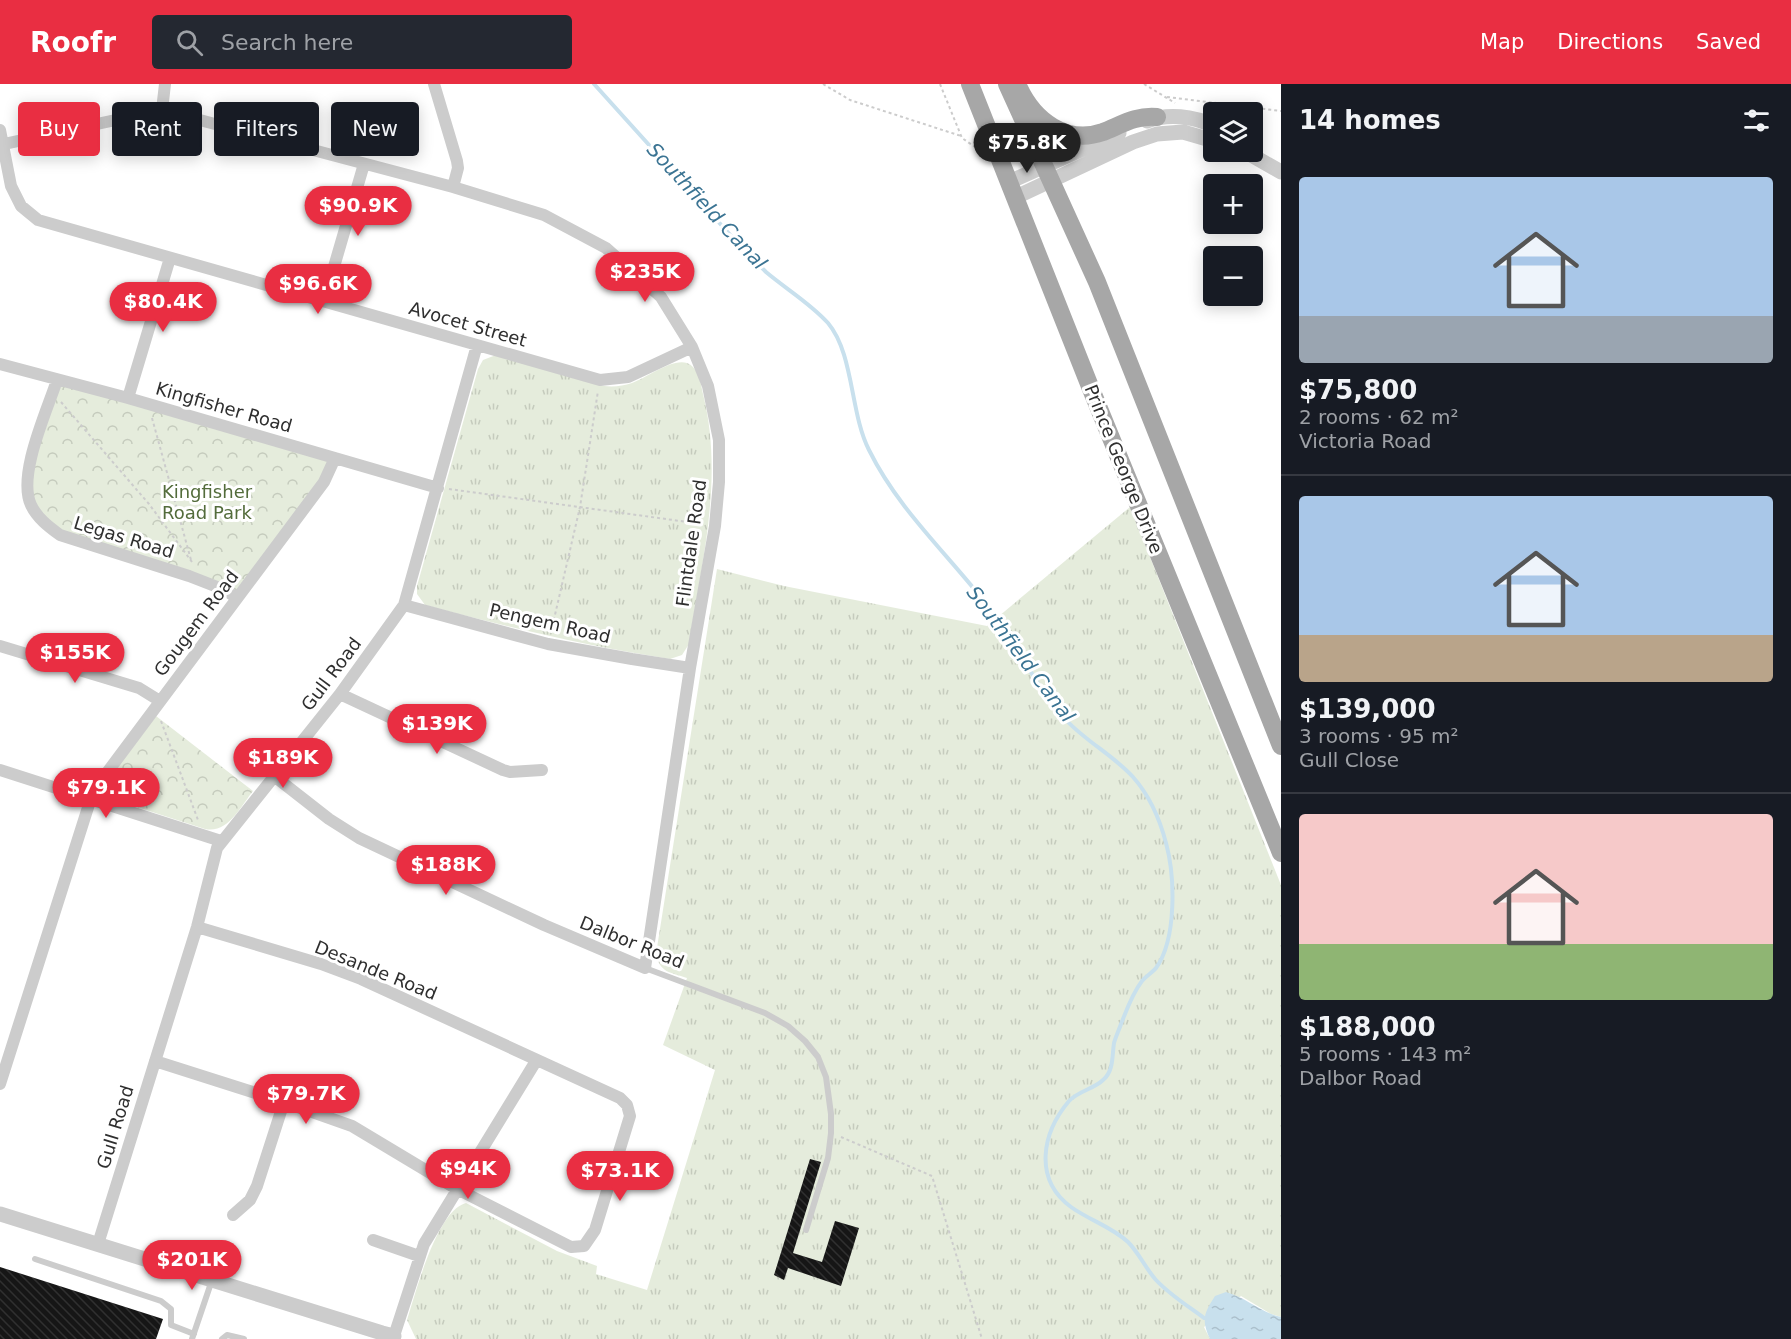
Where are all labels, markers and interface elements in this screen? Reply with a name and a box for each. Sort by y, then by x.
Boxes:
search box [152,15,572,69]
text: Roofr [30,26,116,59]
icon: search [173,26,206,59]
text: Search here [221,30,353,55]
text: Map [1480,30,1524,54]
text: Directions [1557,30,1663,54]
text: Saved [1696,30,1761,54]
chip: Buy [18,102,100,156]
chip: Rent [112,102,202,156]
chip: Filters [214,102,319,156]
chip: New [331,102,419,156]
map controls [1203,102,1263,306]
button: layers [1203,102,1263,162]
icon: filters [1740,104,1773,137]
text: 14 homes [1299,105,1441,135]
pin: $75.8K [978,123,1076,174]
text: $75.8K [988,130,1066,154]
water label: Southfield Canal [642,138,772,275]
button: + [1203,174,1263,234]
pin: $90.9K [309,186,407,237]
text: $90.9K [319,193,397,217]
icon: home [1482,216,1590,324]
button: − [1203,246,1263,306]
pin: $235K [603,252,687,303]
text: $235K [609,259,681,283]
pin: $96.6K [269,264,367,315]
text: $96.6K [279,271,357,295]
pin: $80.4K [114,282,212,333]
text: $80.4K [124,289,202,313]
street label: Avocet Street [407,297,529,351]
text: $75,800 [1299,375,1417,405]
street label: Kingfisher Road [153,377,295,437]
street label: Prince George Drive [1080,381,1168,557]
text: 2 rooms · 62 m² [1299,405,1459,429]
text: Victoria Road [1299,429,1431,453]
street label: Flintdale Road [672,478,710,608]
park label: Kingfisher Road Park [162,481,253,523]
street label: Legas Road [71,512,177,562]
icon: home [1482,535,1590,643]
street label: Gougem Road [149,566,243,680]
water label: Southfield Canal [962,581,1080,727]
street label: Pengem Road [487,599,613,647]
pin: $155K [33,633,117,684]
street label: Gull Road [297,633,365,715]
text: $155K [39,640,111,664]
text: $139,000 [1299,694,1436,724]
pin: $139K [395,704,479,755]
text: $139K [401,711,473,735]
text: 3 rooms · 95 m² [1299,724,1459,748]
pin: $189K [241,738,325,789]
text: $189K [247,745,319,769]
text: Gull Close [1299,748,1399,772]
pin: $79.1K [57,768,155,819]
text: $79.1K [67,775,145,799]
pin: $188K [404,845,488,896]
text: $188K [410,852,482,876]
icon: home [1482,853,1590,961]
street label: Dalbor Road [577,912,687,972]
street label: Desande Road [312,936,440,1004]
text: $188,000 [1299,1012,1436,1042]
text: 5 rooms · 143 m² [1299,1042,1471,1066]
text: Dalbor Road [1299,1066,1422,1090]
pin: $79.7K [257,1074,355,1125]
text: $79.7K [267,1081,345,1105]
street label: Gull Road [92,1083,138,1171]
pin: $94K [432,1149,504,1200]
pin: $73.1K [571,1151,669,1202]
text: $94K [439,1156,497,1180]
text: $73.1K [581,1158,659,1182]
pin: $201K [150,1240,234,1291]
text: $201K [156,1247,228,1271]

